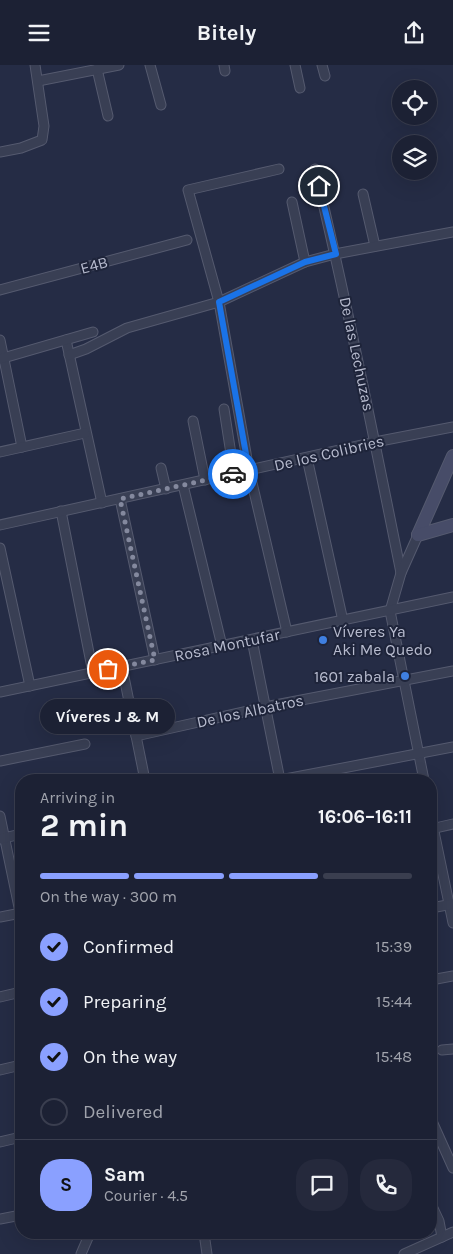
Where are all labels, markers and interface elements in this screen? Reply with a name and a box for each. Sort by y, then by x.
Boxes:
icon: menu [25,19,53,47]
icon: share [400,19,428,47]
text: Bitely [197,20,256,46]
map controls [392,80,437,180]
button: locate [392,80,437,125]
button: layers [392,135,437,180]
pin [298,165,340,207]
icon: home [305,172,333,200]
street label: E4B [78,252,110,278]
street label: De las Lechuzas [336,295,378,413]
street label: De los Colibries [272,431,386,475]
courier [208,449,258,499]
icon: car [219,460,247,488]
place label: Víveres Ya Aki Me Quedo [333,622,432,659]
street label: Rosa Montufar [173,625,282,665]
marker: Víveres Ya Aki Me Quedo [317,634,329,646]
pin [87,648,129,690]
icon: bag [94,655,122,683]
place label: 1601 zabala [314,667,395,686]
marker: 1601 zabala [399,670,411,682]
street label: De los Albatros [195,690,305,732]
callout: Víveres J & M [41,699,176,734]
text: Víveres J & M [56,707,159,726]
text: Arriving in [40,788,115,807]
text: 16:06–16:11 [318,806,412,828]
text: 2 min [40,807,128,844]
text: On the way · 300 m [40,887,177,906]
icon: check [40,933,68,961]
text: Confirmed [83,936,174,958]
text: 15:39 [375,937,412,956]
icon: check [40,988,68,1016]
text: Preparing [83,991,166,1013]
text: 15:44 [376,992,412,1011]
icon: check [40,1043,68,1071]
text: On the way [83,1046,177,1068]
text: 15:48 [375,1047,412,1066]
text: Delivered [83,1101,163,1123]
button: chat [296,1159,348,1211]
button: phone [360,1159,412,1211]
text: Sam [104,1164,145,1186]
text: S [60,1174,72,1196]
text: Courier · 4.5 [104,1186,188,1205]

